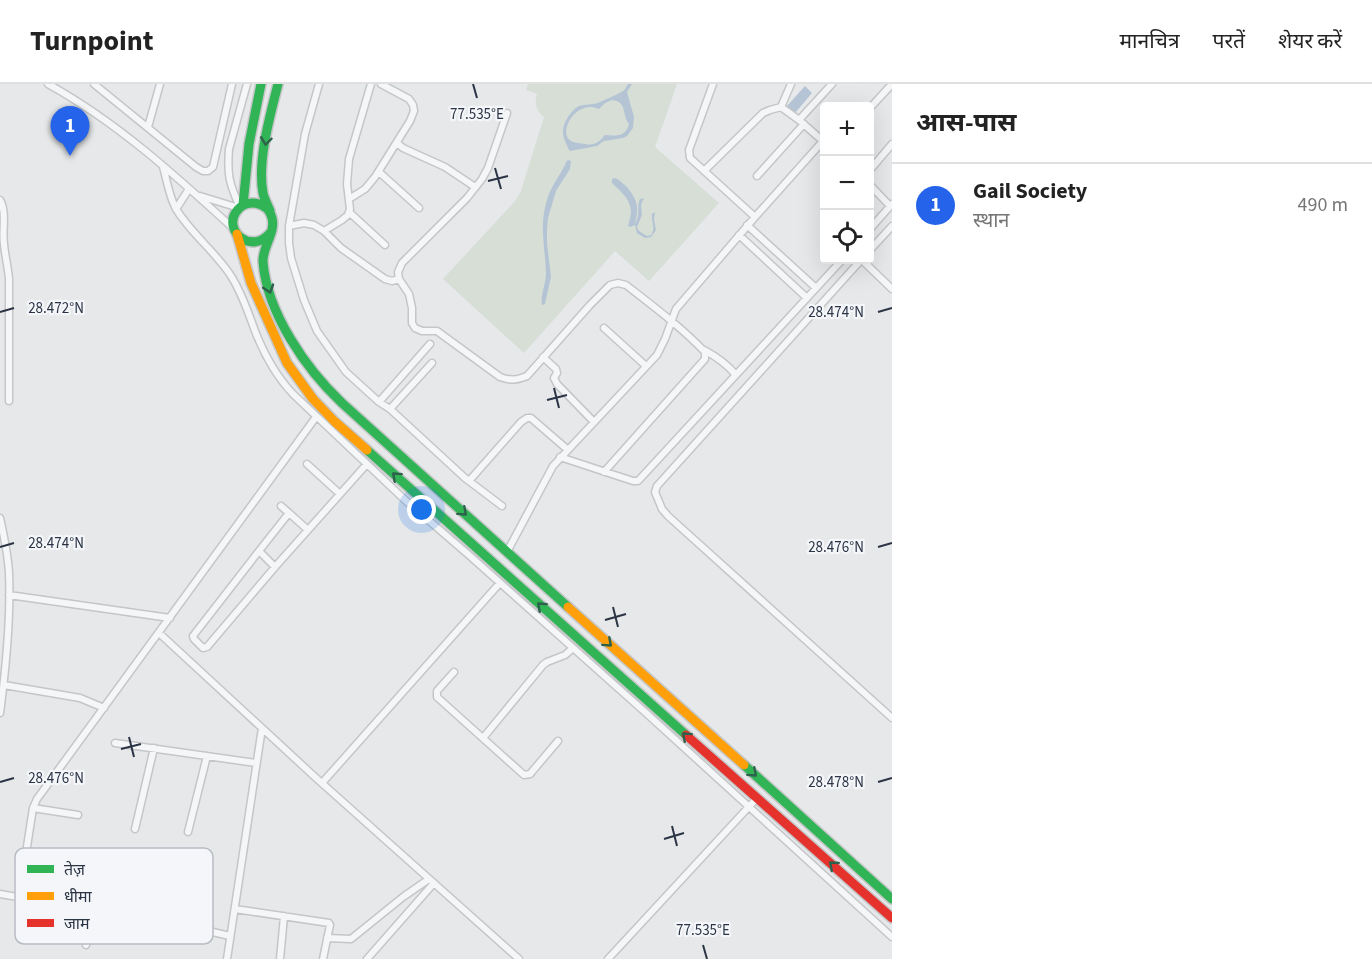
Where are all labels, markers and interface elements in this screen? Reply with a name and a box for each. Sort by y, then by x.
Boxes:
text: Turnpoint [30,21,154,61]
text: मानचित्र [1120,26,1180,56]
text: परतें [1213,26,1245,56]
text: शेयर करें [1278,26,1342,56]
map controls [820,102,874,264]
button: + [820,102,874,156]
text: 77.535°E [450,104,504,125]
text: आस-पास [916,104,1016,141]
pin: 1 [50,106,90,156]
one-way arrow [261,137,273,146]
button: − [820,156,874,210]
text: Gail Society [973,175,1087,207]
text: 1 [930,191,941,219]
text: 490 m [1298,191,1348,219]
text: स्थान [973,207,1009,235]
button: locate [820,210,874,264]
one-way arrow [262,283,274,293]
text: 28.472°N [28,298,84,319]
text: 28.474°N [808,302,864,323]
one-way arrow [392,472,403,483]
your location [407,495,436,524]
one-way arrow [456,505,467,516]
text: 28.474°N [28,533,84,554]
text: 28.476°N [808,537,864,558]
one-way arrow [537,602,548,613]
one-way arrow [601,636,612,647]
one-way arrow [683,732,693,743]
one-way arrow [746,766,756,777]
text: 28.476°N [28,768,84,789]
text: 28.478°N [808,772,864,793]
legend [15,848,213,944]
text: तेज़ [64,859,86,881]
one-way arrow [829,861,839,872]
text: धीमा [64,886,93,908]
text: जाम [64,913,90,935]
text: 77.535°E [676,920,730,941]

